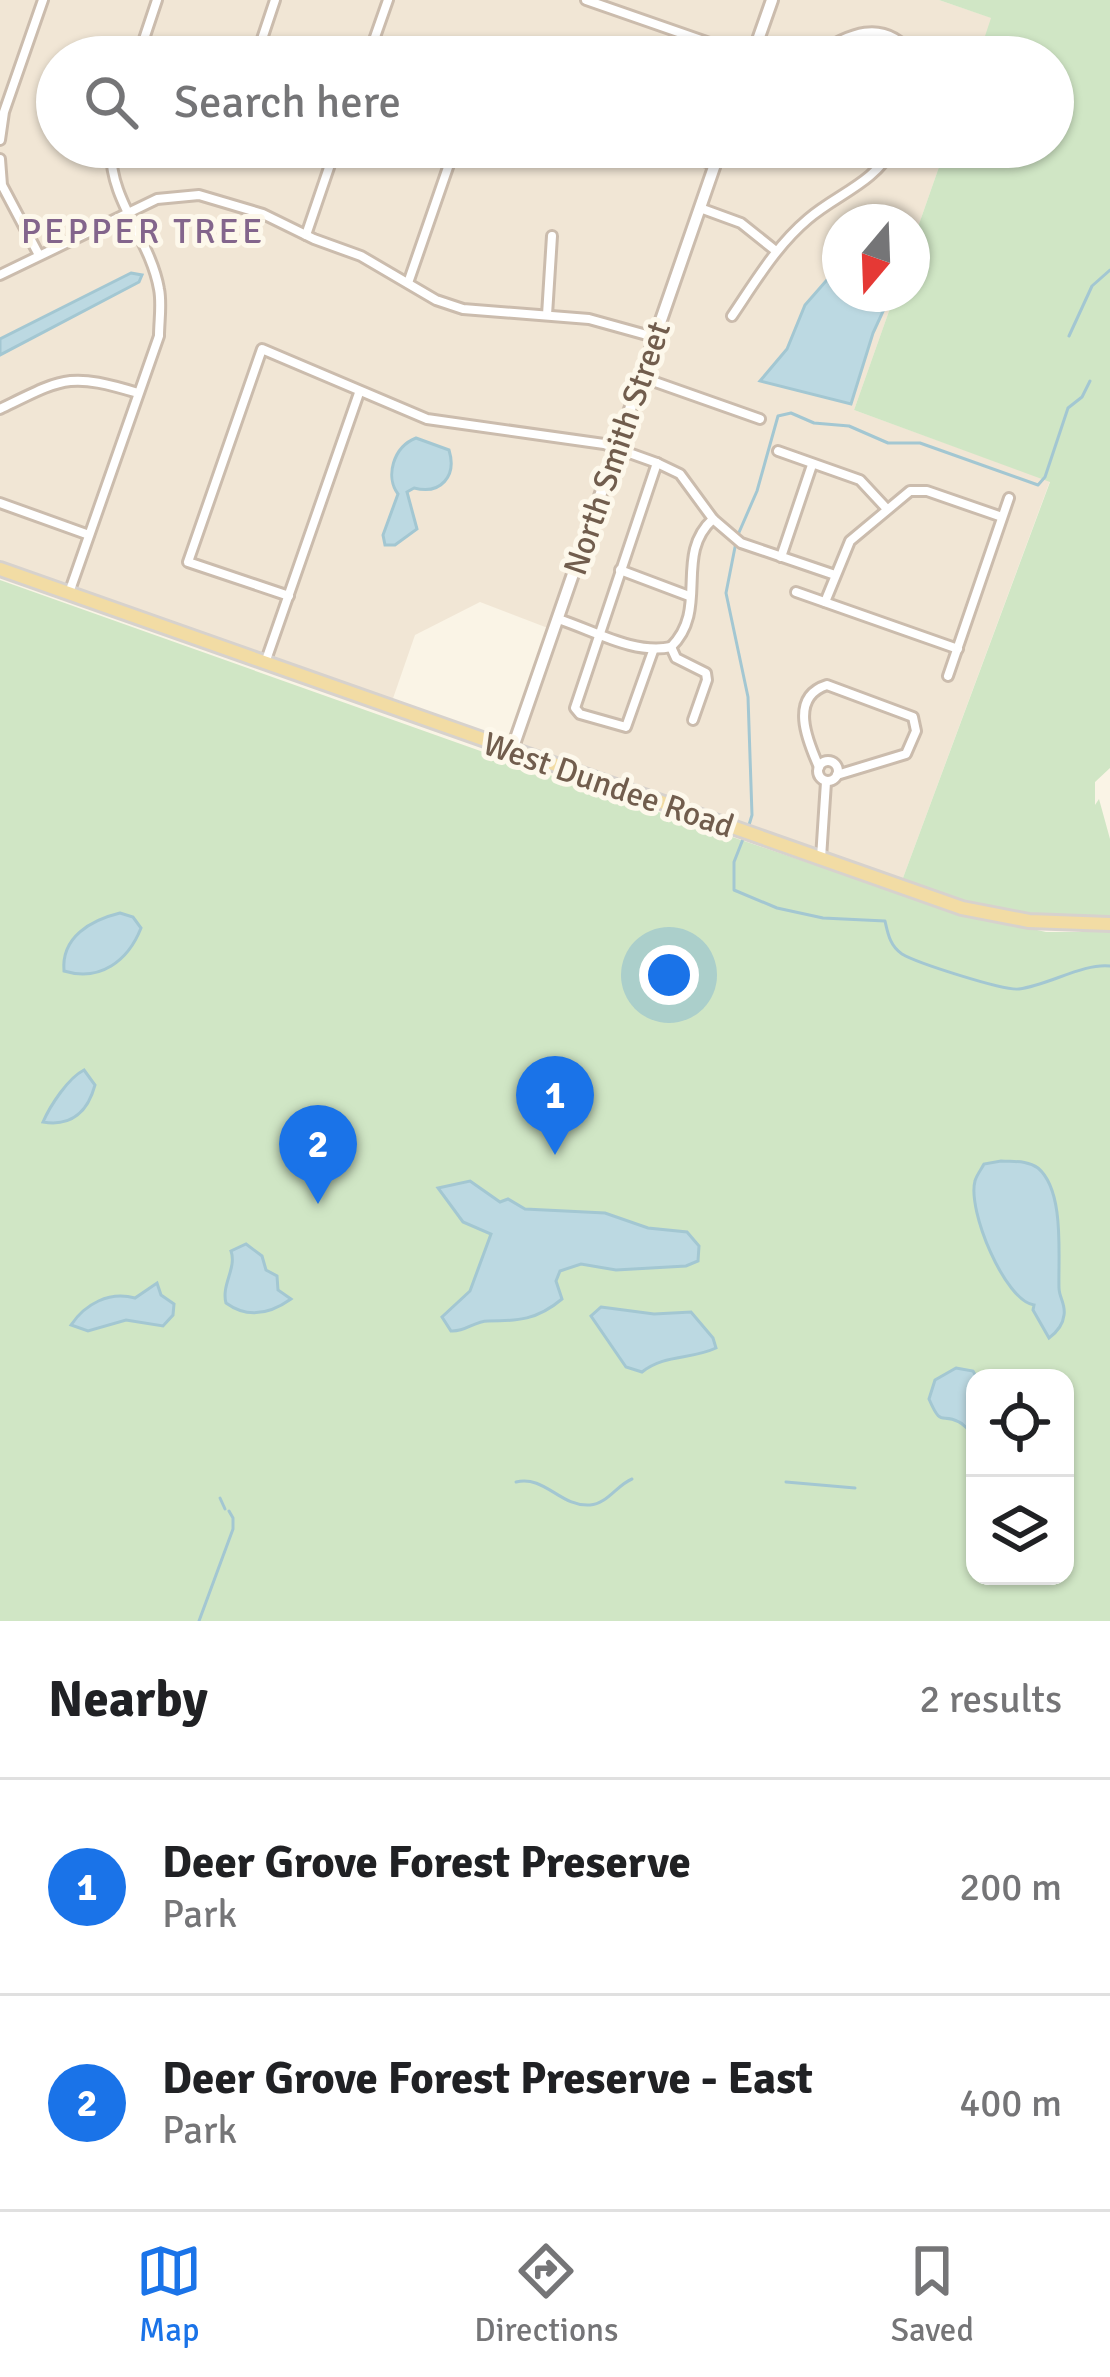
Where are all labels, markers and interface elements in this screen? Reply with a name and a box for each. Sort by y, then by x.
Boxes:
search box [36,36,1074,168]
icon: search [78,69,144,135]
text: Search here [174,75,401,130]
north arrow [822,204,930,312]
district label: PEPPER TREE [21,209,265,254]
street label: North Smith Street [555,316,680,581]
street label: West Dundee Road [478,723,739,848]
your location [639,945,699,1005]
pin: 1 [516,1056,594,1155]
pin: 2 [279,1105,357,1204]
map controls [966,1369,1074,1585]
button: locate [966,1369,1074,1477]
button: layers [966,1477,1074,1585]
text: Nearby [48,1668,208,1731]
text: 2 results [919,1675,1062,1723]
text: Deer Grove Forest Preserve [162,1835,691,1890]
text: 1 [76,1863,98,1911]
text: 200 m [959,1863,1062,1911]
text: Park [162,1890,237,1938]
text: Deer Grove Forest Preserve - East [162,2051,813,2106]
text: 2 [76,2079,98,2127]
text: 400 m [959,2079,1062,2127]
text: Park [162,2106,237,2154]
tab: Map [136,2238,202,2351]
tab: Directions [474,2238,619,2351]
tab: Saved [891,2238,974,2351]

